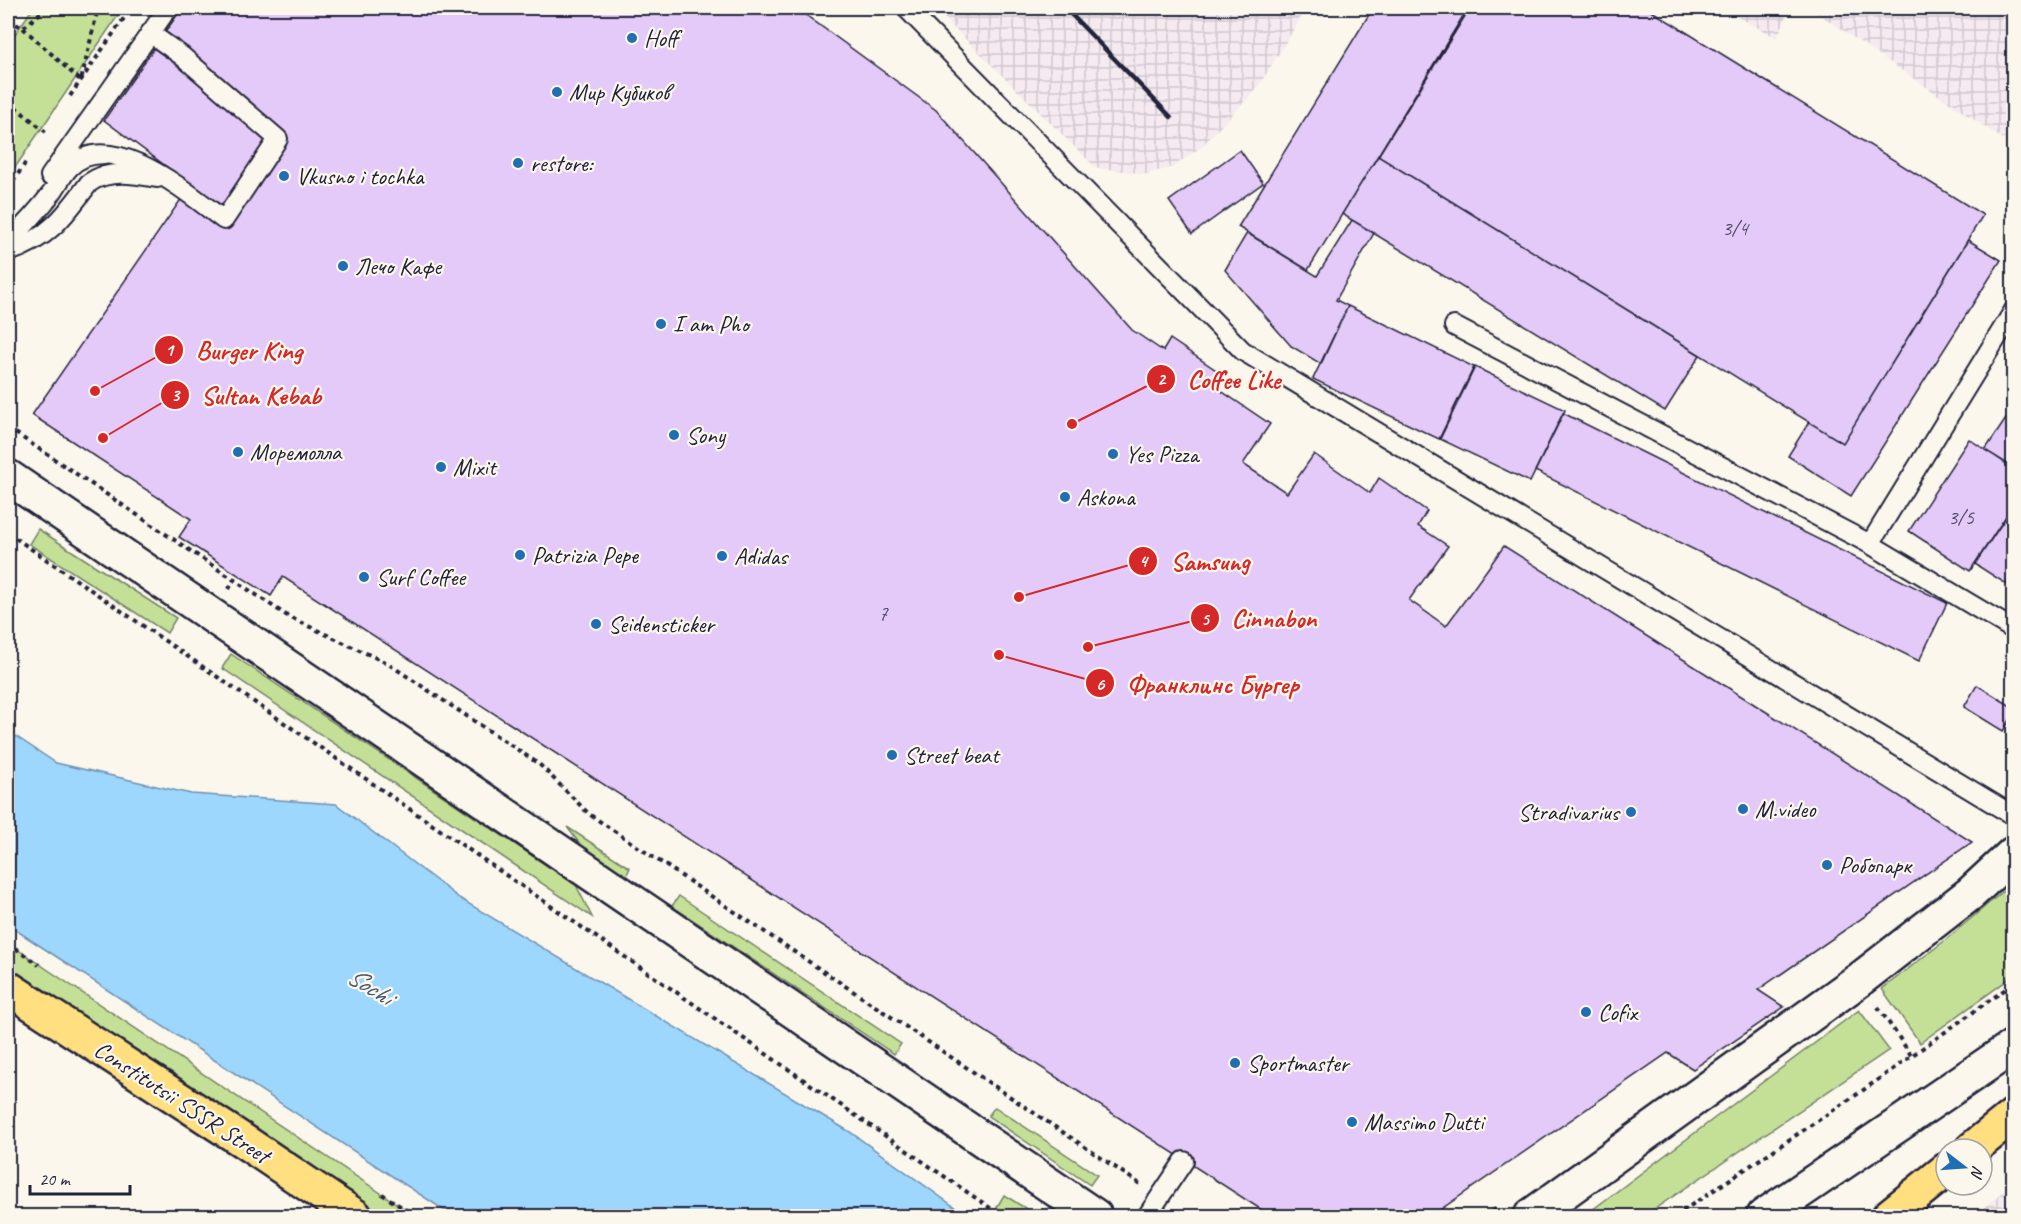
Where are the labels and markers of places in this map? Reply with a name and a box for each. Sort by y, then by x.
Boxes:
place label: Hoff [644,23,683,53]
marker: Hoff [625,31,639,45]
place label: Мир Кубиков [569,77,675,107]
marker: Мир Кубиков [550,85,564,99]
place label: restore: [530,148,594,178]
marker: restore: [511,156,525,170]
place label: Vkusno i tochka [296,161,425,191]
marker: Vkusno i tochka [277,169,291,183]
place label: Лечо Кафе [355,251,443,281]
marker: Лечо Кафе [336,259,350,273]
place label: I am Pho [673,309,751,339]
marker: I am Pho [654,317,668,331]
callout: Burger King [154,328,315,372]
callout: Coffee Like [1146,357,1293,401]
callout: Sultan Kebab [160,373,333,417]
place label: Sony [686,420,727,450]
marker: Sony [667,428,681,442]
place label: Моремолла [250,437,343,467]
place label: Yes Pizza [1125,439,1200,469]
marker: Моремолла [231,445,245,459]
marker: Yes Pizza [1106,447,1120,461]
place label: Mixit [453,452,498,482]
marker: Mixit [434,460,448,474]
place label: Askona [1077,482,1136,512]
marker: Askona [1058,490,1072,504]
callout: Samsung [1128,539,1261,583]
place label: Patrizia Pepe [532,540,640,570]
place label: Adidas [734,541,789,571]
marker: Patrizia Pepe [513,548,527,562]
marker: Adidas [715,549,729,563]
place label: Surf Coffee [376,562,467,592]
marker: Surf Coffee [357,570,371,584]
callout: Cinnabon [1190,596,1329,640]
place label: Seidensticker [608,609,716,639]
marker: Seidensticker [589,617,603,631]
callout: Франклинс Бургер [1085,661,1312,705]
place label: Street beat [904,740,1001,770]
marker: Street beat [885,748,899,762]
place label: M.video [1755,794,1817,824]
place label: Stradivarius [1518,797,1621,827]
marker: M.video [1736,802,1750,816]
marker: Stradivarius [1624,805,1638,819]
place label: Робопарк [1839,850,1913,880]
marker: Робопарк [1820,858,1834,872]
place label: Cofix [1598,997,1639,1027]
marker: Cofix [1579,1005,1593,1019]
place label: Sportmaster [1247,1048,1351,1078]
marker: Sportmaster [1228,1056,1242,1070]
place label: Massimo Dutti [1364,1107,1486,1137]
marker: Massimo Dutti [1345,1115,1359,1129]

